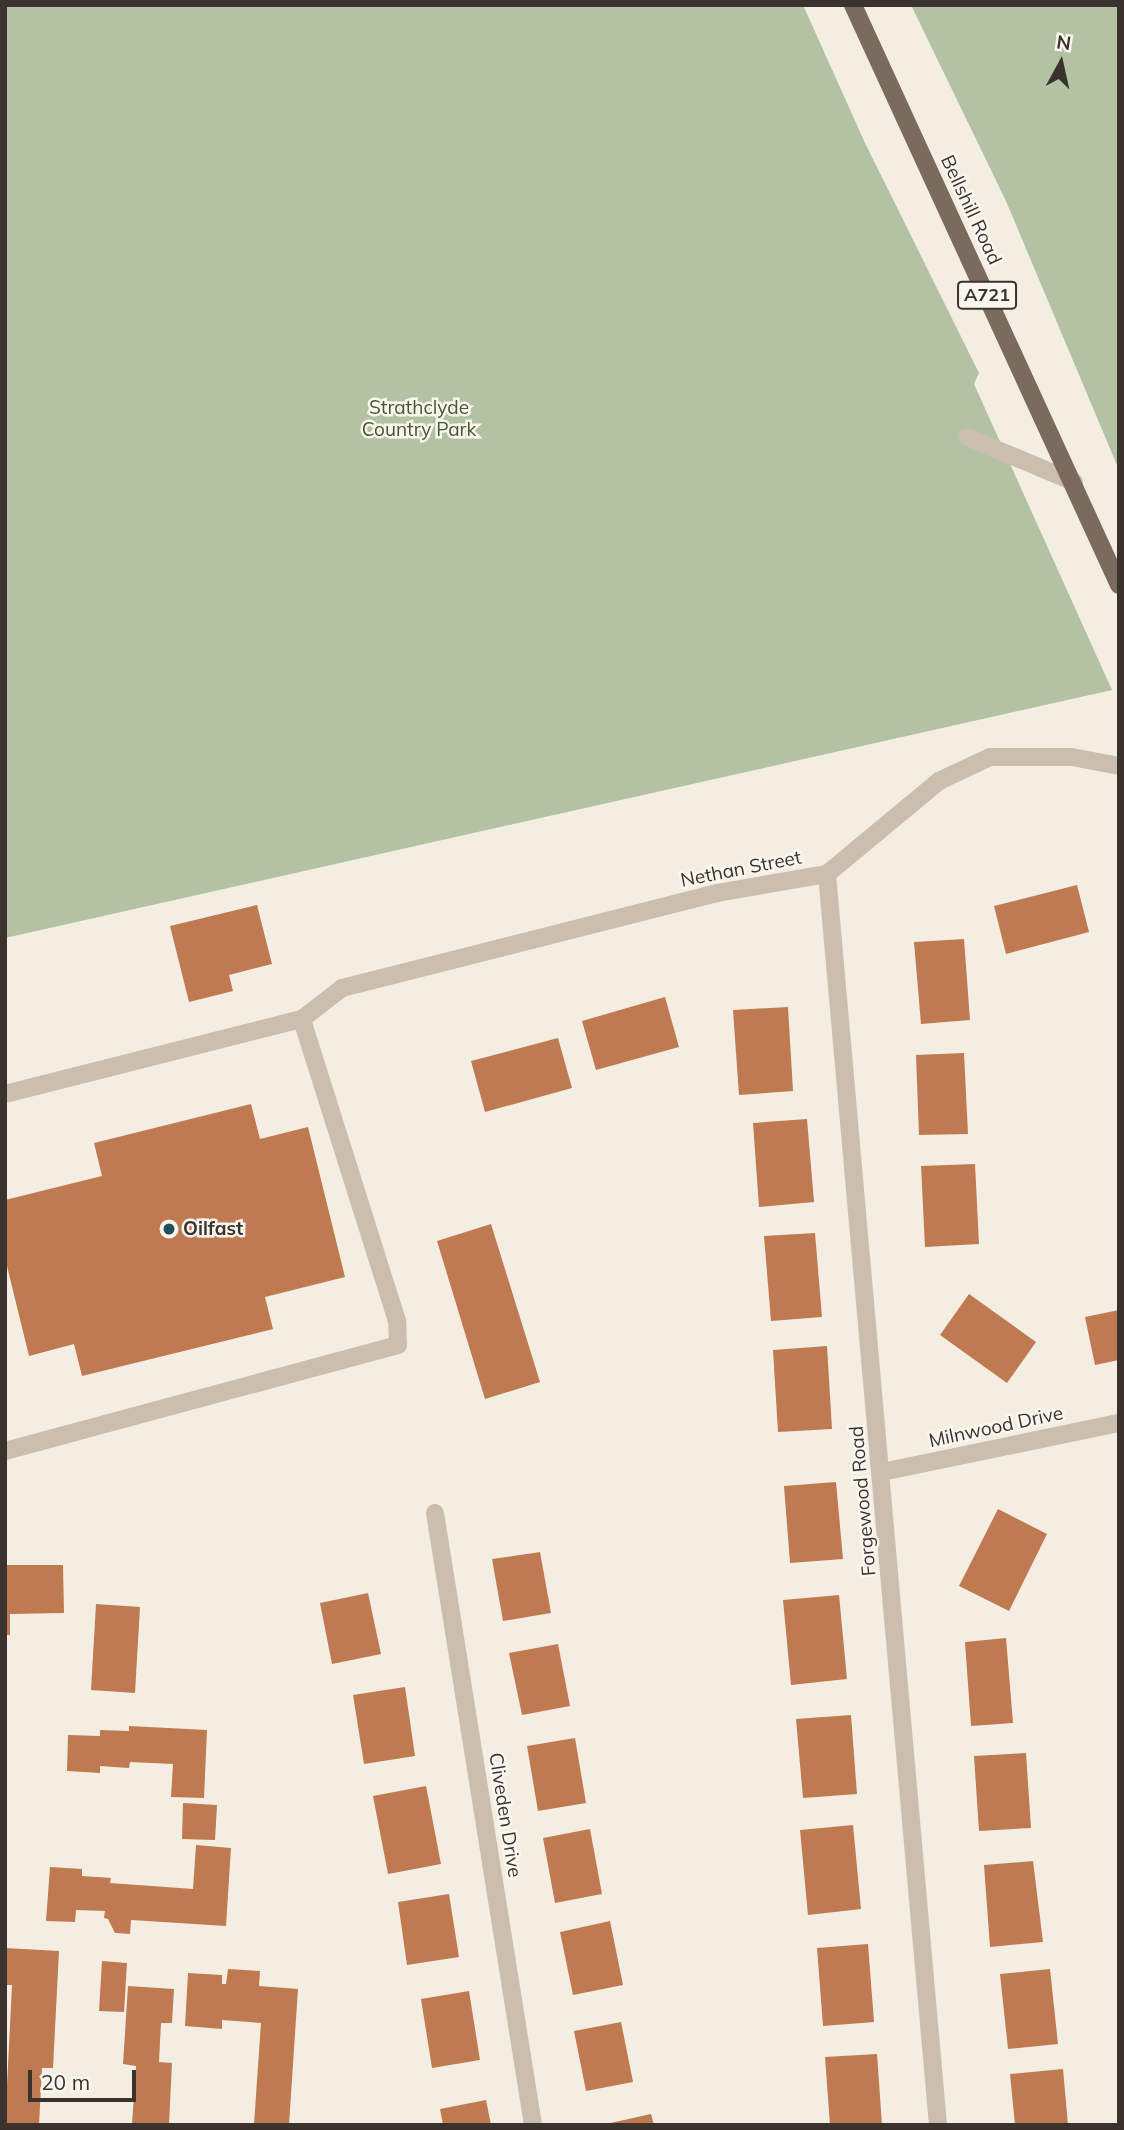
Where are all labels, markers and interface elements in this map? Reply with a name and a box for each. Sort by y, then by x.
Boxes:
north arrow [1026,28,1096,98]
text: N [1055,29,1073,55]
street label: Bellshill Road [936,152,1006,268]
road number: A721 [956,281,1018,310]
park label: Strathclyde Country Park [362,397,476,441]
street label: Nethan Street [679,846,803,892]
place label: Oilfast [183,1218,243,1240]
marker: Oilfast [161,1221,177,1237]
street label: Milnwood Drive [927,1402,1065,1452]
street label: Forgewood Road [845,1425,881,1577]
street label: Cliveden Drive [484,1751,526,1879]
scale bar [32,2056,140,2100]
text: 20 m [41,2069,90,2095]

